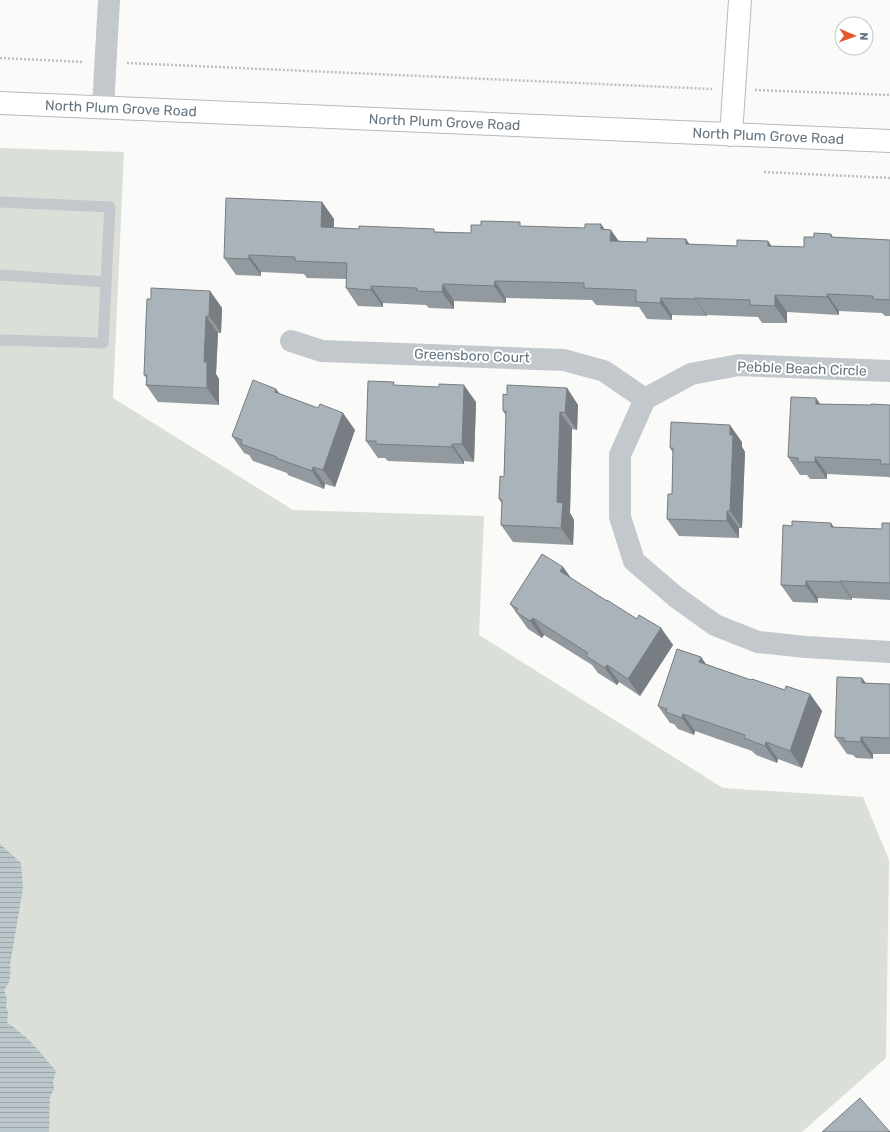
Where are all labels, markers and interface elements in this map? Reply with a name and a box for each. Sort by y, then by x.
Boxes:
north arrow [834,16,874,56]
text: N [857,32,870,41]
street label: North Plum Grove Road [45,96,197,120]
street label: North Plum Grove Road [368,110,521,134]
street label: North Plum Grove Road [692,124,844,148]
street label: Greensboro Court [414,345,531,367]
street label: Pebble Beach Circle [737,358,867,380]

